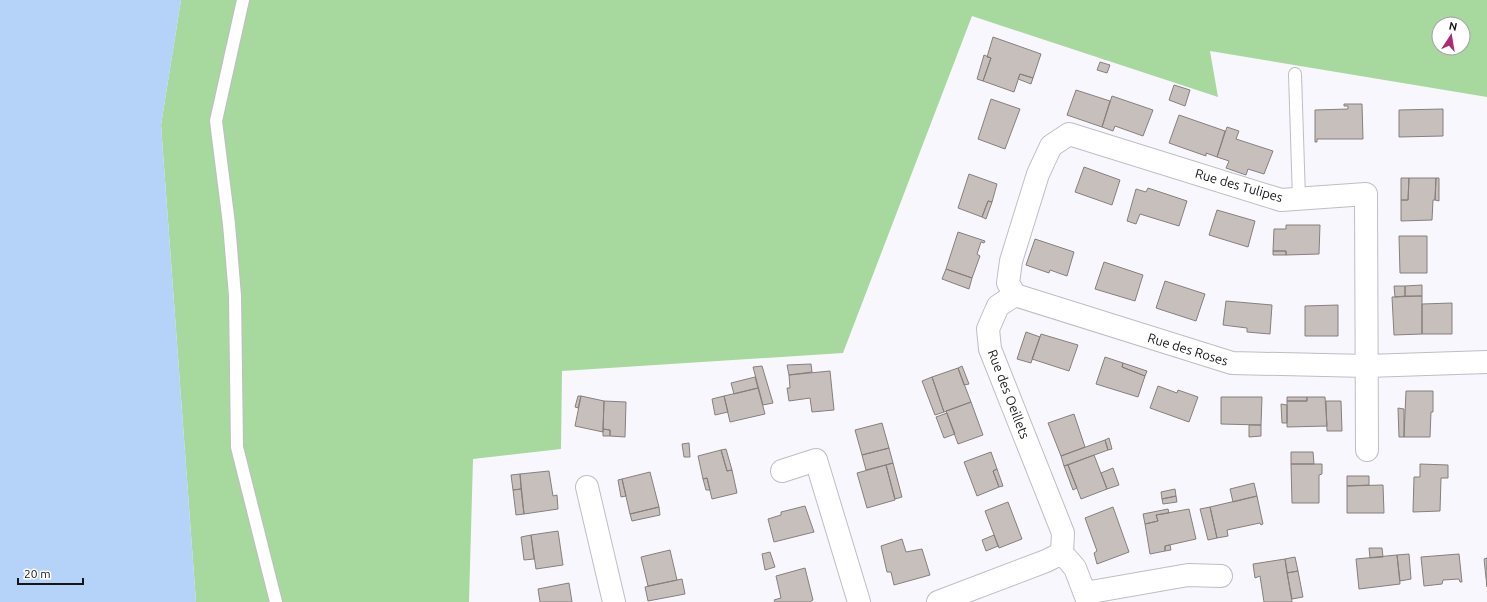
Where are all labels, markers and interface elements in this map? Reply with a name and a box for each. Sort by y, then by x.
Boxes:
north arrow [1431,16,1471,56]
text: N [1448,19,1458,33]
street label: Rue des Tulipes [1194,166,1285,204]
street label: Rue des Roses [1146,330,1230,368]
street label: Rue des Oeillets [986,347,1033,441]
scale bar [18,560,83,586]
text: 20 m [24,567,51,580]

